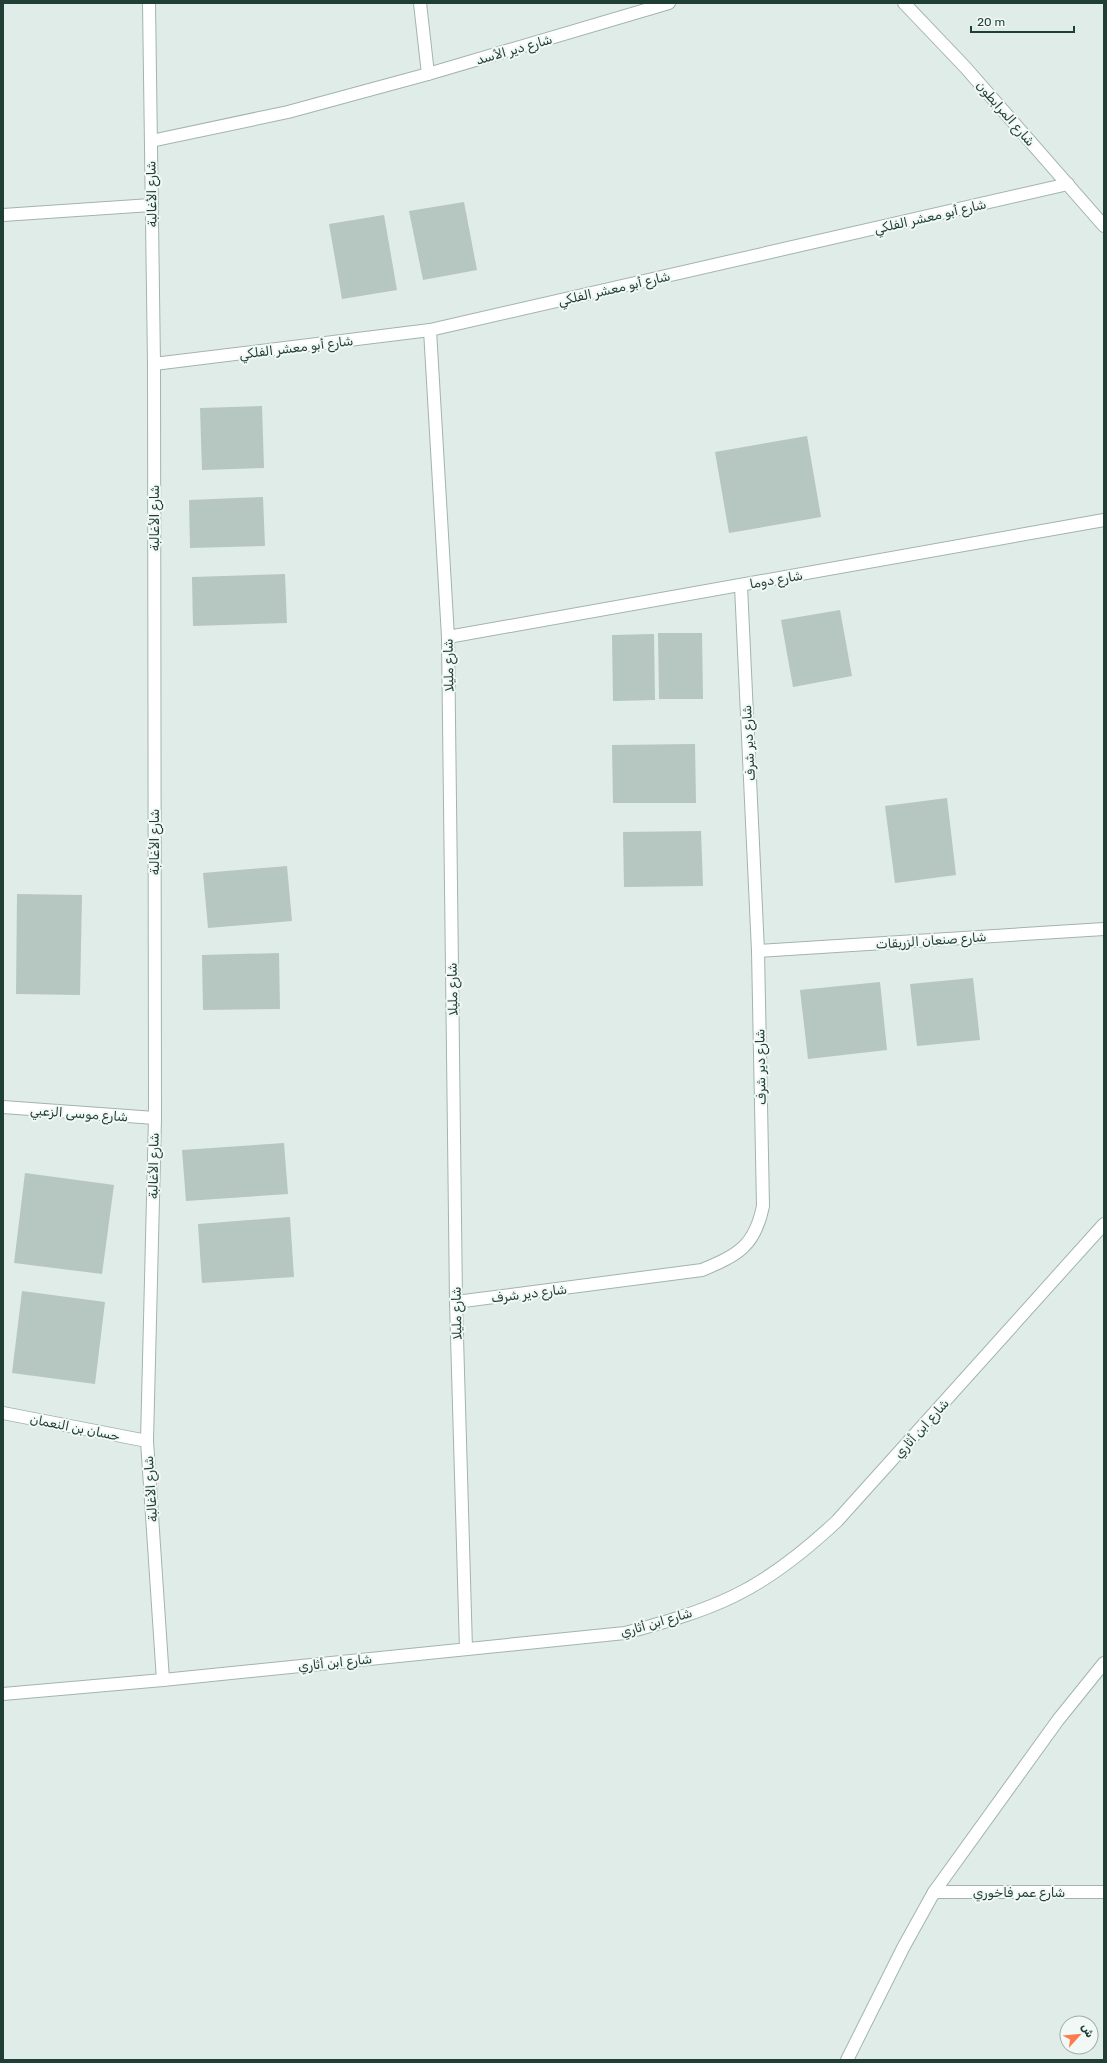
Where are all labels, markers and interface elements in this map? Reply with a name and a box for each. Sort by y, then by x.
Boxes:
scale bar [971,8,1074,34]
text: 20 m [977,15,1005,29]
street label: شارع دير الأسد [474,31,555,69]
street label: شارع المرابطون [972,78,1038,150]
street label: شارع الأغالبة [143,161,162,227]
street label: شارع أبو معشر الفلكي [872,196,988,239]
street label: شارع أبو معشر الفلكي [556,268,672,311]
street label: شارع أبو معشر الفلكي [238,333,354,364]
street label: شارع الأغالبة [147,485,164,551]
street label: شارع دوما [748,567,804,594]
street label: شارع مليلا [441,638,458,692]
street label: شارع دير شرف [739,704,760,781]
street label: شارع الأغالبة [147,809,164,875]
street label: شارع صنعان الزريقات [875,929,987,954]
street label: شارع مليلا [445,962,462,1016]
street label: شارع دير شرف [752,1029,771,1105]
street label: شارع موسى الزعبي [29,1103,128,1126]
street label: شارع الأغالبة [145,1133,164,1199]
street label: شارع دير شرف [490,1281,568,1308]
street label: شارع مليلا [449,1286,466,1340]
street label: شارع ابن أثاري [891,1396,953,1462]
street label: حسان بن النعمان [29,1411,121,1444]
street label: شارع الأغالبة [141,1455,162,1523]
street label: شارع ابن أثاري [618,1605,694,1642]
street label: شارع ابن أثاري [297,1651,373,1676]
street label: شارع عمر فاخوري [973,1885,1065,1902]
north arrow [1059,2015,1099,2055]
text: ش [1079,2022,1096,2040]

